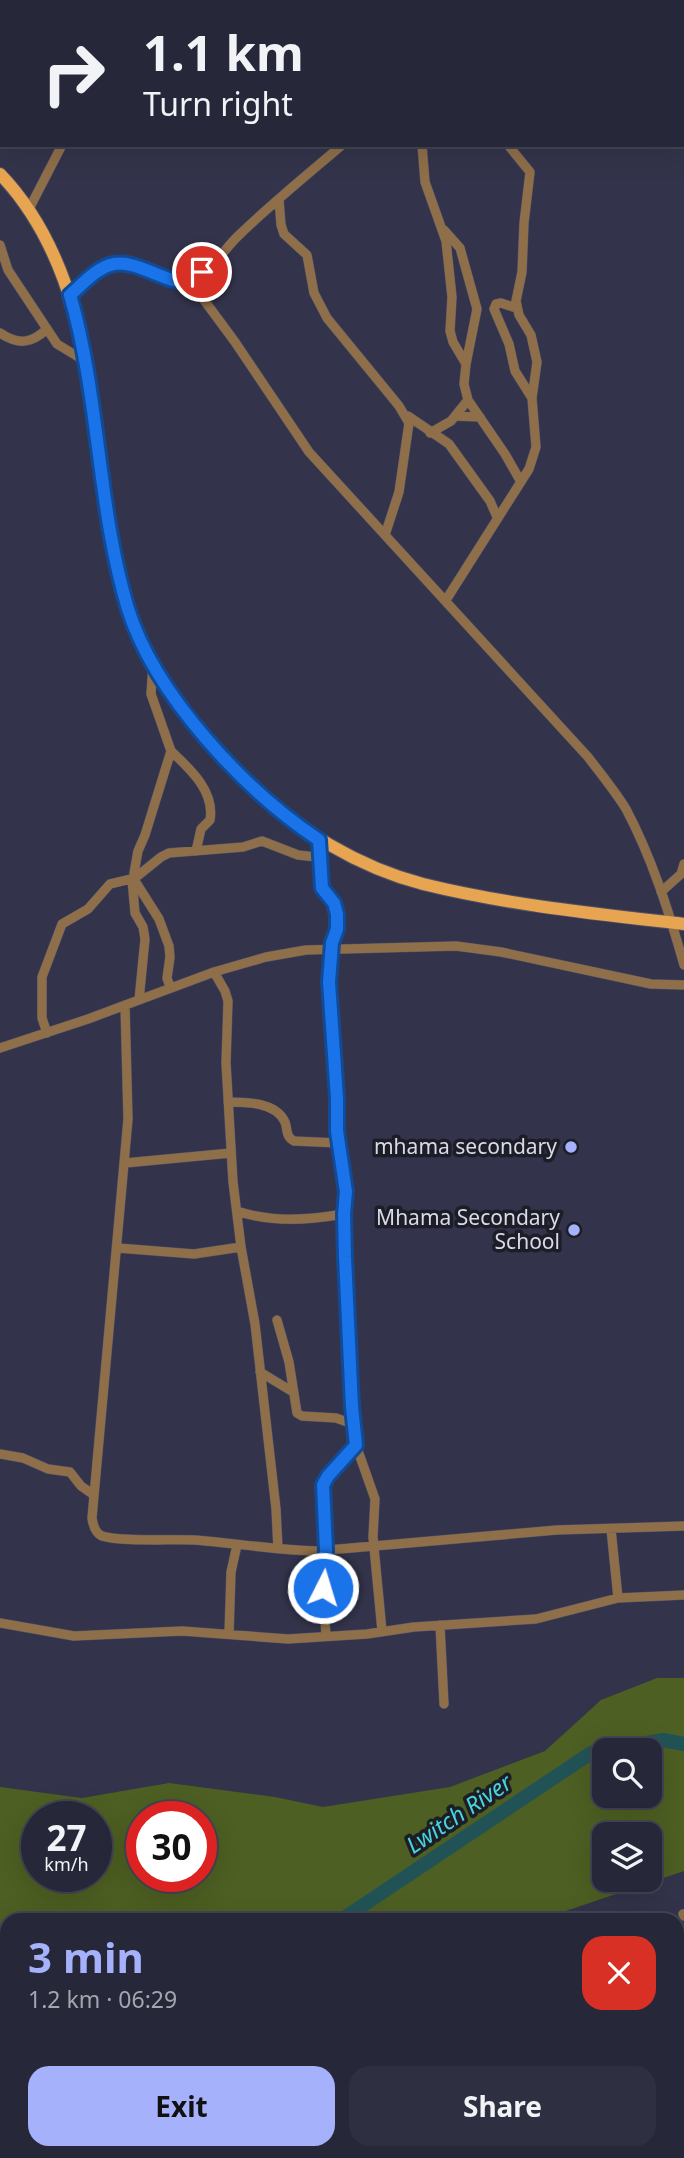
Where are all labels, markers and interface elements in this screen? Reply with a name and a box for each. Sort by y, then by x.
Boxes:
text: 1.1 km [143,19,304,85]
icon: right [28,28,119,119]
text: Turn right [143,82,293,125]
pin [172,242,232,302]
icon: arrive [183,253,221,291]
place label: mhama secondary [374,1132,557,1160]
marker: mhama secondary [563,1139,579,1155]
place label: Mhama Secondary School [376,1203,560,1255]
marker: Mhama Secondary School [566,1222,582,1238]
position arrow [286,1551,360,1625]
map controls [592,1738,662,1892]
button: search [592,1738,662,1808]
water label: Lwitch River [399,1765,518,1860]
speed limit sign: 30 [126,1801,217,1892]
text: 27 [46,1814,87,1861]
button: layers [592,1822,662,1892]
text: km/h [44,1852,89,1876]
text: 3 min [28,1928,144,1985]
button: close [582,1936,656,2010]
text: 1.2 km · 06:29 [28,1983,177,2015]
button: Exit [28,2066,335,2146]
button: Share [349,2066,656,2146]

